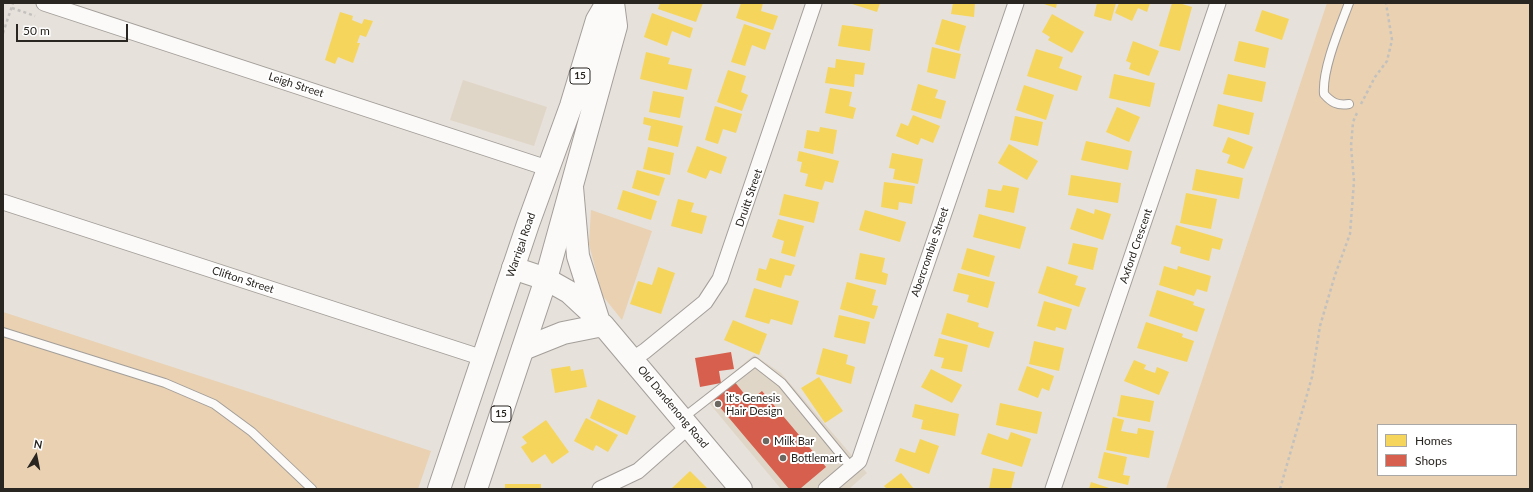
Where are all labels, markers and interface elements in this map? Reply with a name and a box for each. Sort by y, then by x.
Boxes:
scale bar [18,16,130,42]
text: 50 m [23,23,50,38]
road number: 15 [570,68,590,84]
street label: Leigh Street [267,70,325,100]
street label: Druitt Street [733,167,765,229]
street label: Abercrombie Street [908,205,952,299]
street label: Axford Crescent [1117,207,1155,285]
street label: Warrigal Road [504,211,538,279]
street label: Clifton Street [210,264,276,296]
street label: Old Dandenong Road [635,363,711,451]
place label: it's Genesis Hair Design [726,391,783,417]
marker: it's Genesis Hair Design [713,399,723,409]
road number: 15 [491,406,511,422]
legend [1377,424,1517,476]
text: Homes [1415,433,1452,448]
place label: Milk Bar [774,434,814,448]
north arrow [16,436,56,476]
marker: Milk Bar [761,436,771,446]
text: N [33,437,43,451]
place label: Bottlemart [791,451,843,465]
marker: Bottlemart [778,453,788,463]
text: Shops [1415,453,1447,468]

